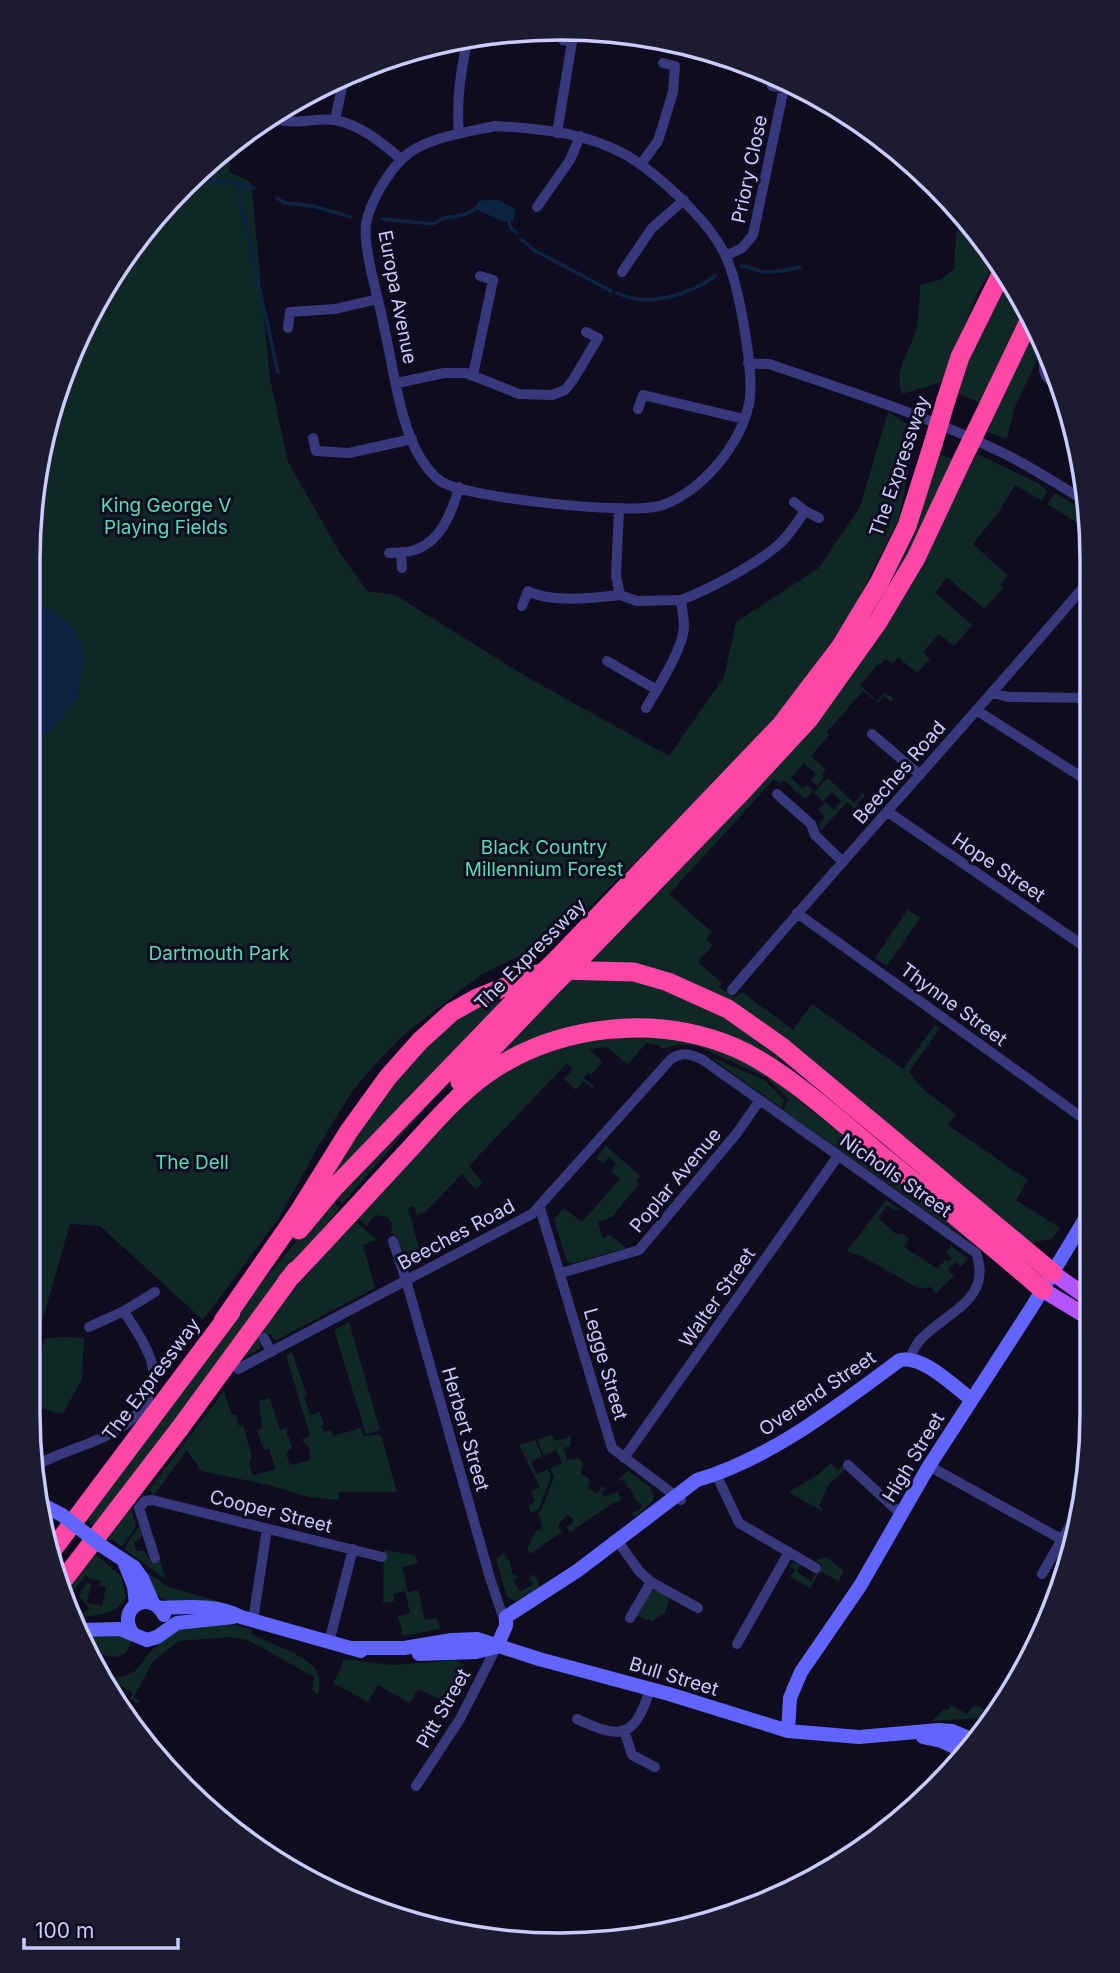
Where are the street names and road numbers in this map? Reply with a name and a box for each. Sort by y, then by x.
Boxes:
street label: Priory Close [727,113,772,225]
street label: Europa Avenue [373,228,422,366]
street label: The Expressway [865,392,935,540]
street label: Beeches Road [848,716,950,829]
street label: Hope Street [948,828,1050,907]
street label: The Expressway [470,894,591,1015]
street label: Thynne Street [896,958,1012,1051]
street label: Poplar Avenue [625,1123,726,1237]
street label: Nicholls Street [836,1129,956,1222]
street label: Beeches Road [394,1194,519,1275]
street label: Walter Street [675,1243,760,1352]
street label: Legge Street [579,1306,632,1423]
street label: The Expressway [98,1313,205,1445]
street label: Overend Street [755,1346,880,1441]
street label: Herbert Street [437,1364,494,1494]
street label: High Street [878,1408,949,1506]
street label: Cooper Street [207,1485,335,1538]
street label: Bull Street [627,1652,721,1701]
street label: Pitt Street [412,1665,475,1752]

